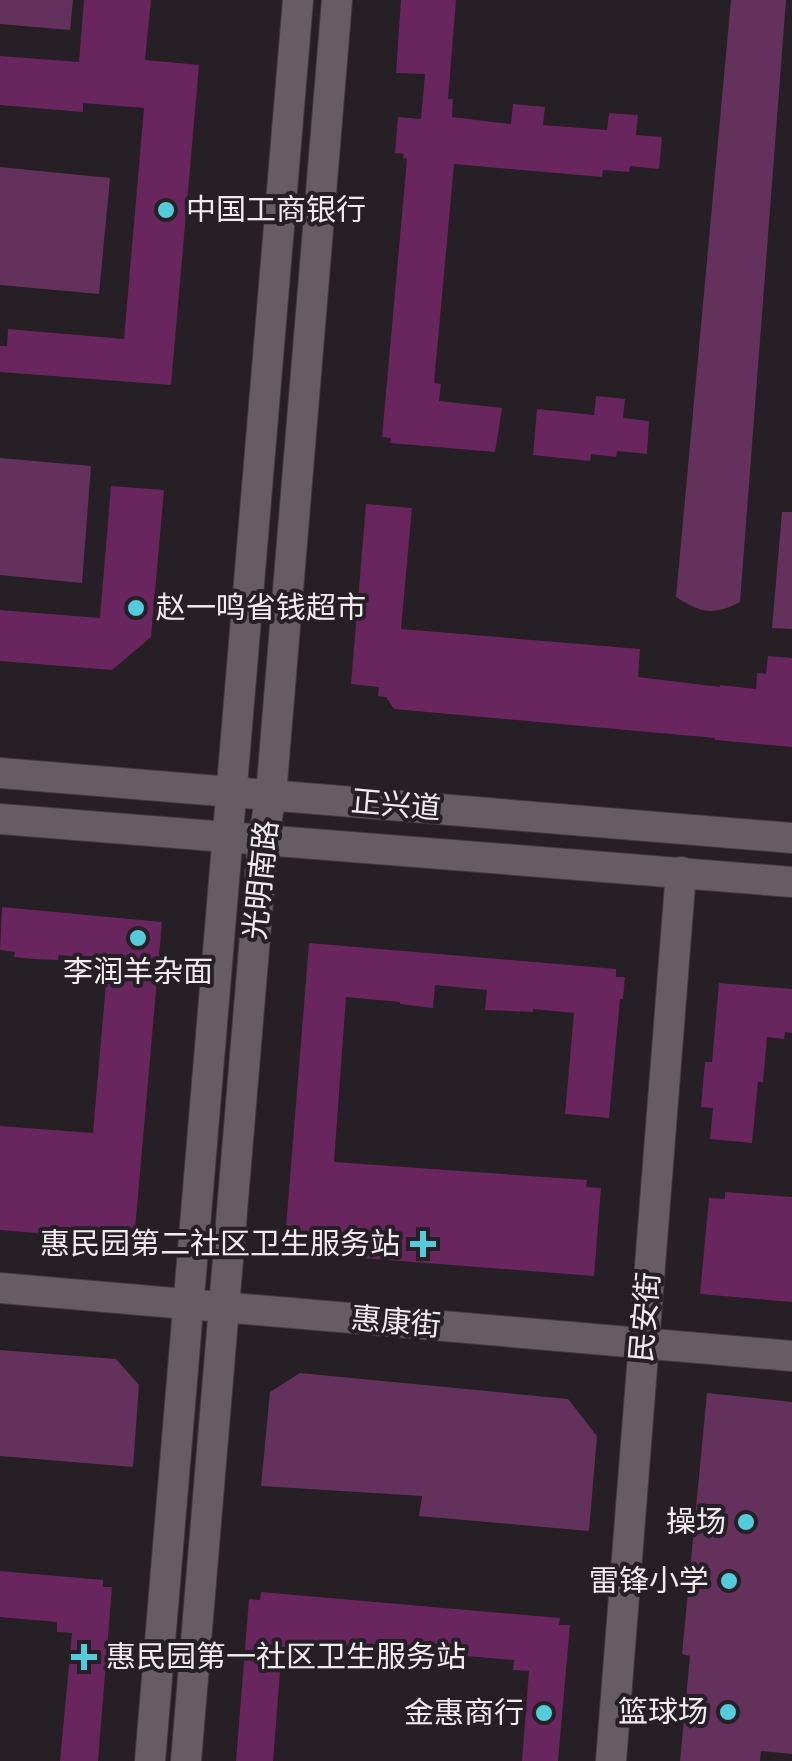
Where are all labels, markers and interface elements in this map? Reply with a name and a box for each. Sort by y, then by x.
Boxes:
place label: 中国工商银行 [186,193,366,226]
marker: 中国工商银行 [155,199,177,221]
place label: 赵一鸣省钱超市 [156,591,366,624]
marker: 赵一鸣省钱超市 [125,597,147,619]
street label: 正兴道 [350,784,442,825]
street label: 光明南路 [238,819,283,941]
marker: 李润羊杂面 [127,927,149,949]
place label: 李润羊杂面 [63,955,213,988]
place label: 惠民园第二社区卫生服务站 [40,1227,400,1260]
marker: 惠民园第二社区卫生服务站 [410,1231,436,1257]
street label: 民安街 [624,1271,665,1363]
street label: 惠康街 [350,1301,442,1342]
place label: 操场 [666,1505,726,1538]
marker: 操场 [735,1511,757,1533]
place label: 雷锋小学 [589,1564,709,1597]
marker: 雷锋小学 [718,1570,740,1592]
place label: 惠民园第一社区卫生服务站 [106,1640,466,1673]
marker: 惠民园第一社区卫生服务站 [71,1644,97,1670]
place label: 篮球场 [618,1695,708,1728]
place label: 金惠商行 [404,1696,524,1729]
marker: 篮球场 [717,1701,739,1723]
marker: 金惠商行 [533,1702,555,1724]

